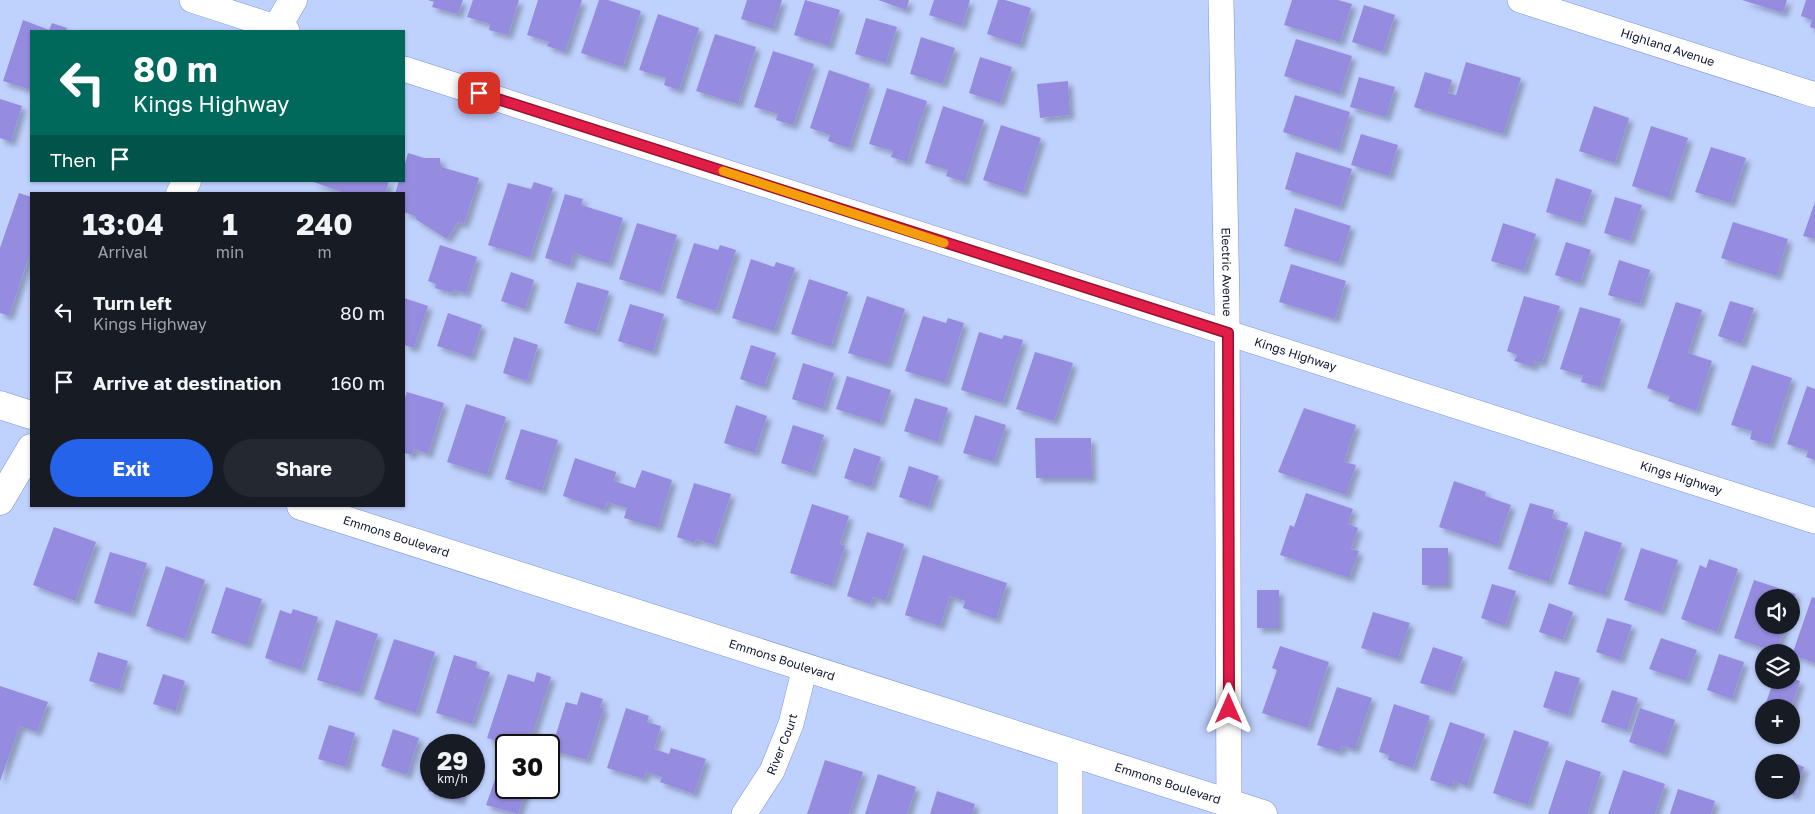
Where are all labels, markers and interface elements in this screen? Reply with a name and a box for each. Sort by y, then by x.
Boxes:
street label: Highland Avenue [1619,25,1717,69]
text: 80 m [133,48,218,90]
icon: left [50,50,115,115]
pin [458,72,500,114]
icon: arrive [465,79,493,107]
text: Kings Highway [133,90,289,117]
icon: arrive [106,145,134,173]
text: Then [50,148,96,171]
text: 13:04 [82,206,164,242]
text: 1 [222,206,238,242]
text: 240 [296,206,353,242]
street label: Electric Avenue [1219,227,1235,317]
text: Arrival [98,242,148,262]
text: min [216,242,244,262]
text: m [317,242,332,262]
text: Turn left [93,291,172,314]
icon: left [50,298,78,326]
text: 80 m [340,301,385,324]
text: Kings Highway [93,314,207,334]
street label: Kings Highway [1253,334,1339,374]
icon: arrive [50,368,78,396]
text: Arrive at destination [93,371,281,394]
text: 160 m [331,371,385,394]
button: Exit [50,439,213,497]
button: Share [223,439,385,497]
street label: Kings Highway [1638,457,1724,498]
street label: Emmons Boulevard [341,512,451,560]
map controls [1755,589,1800,799]
button: sound [1755,589,1800,634]
street label: Emmons Boulevard [727,635,837,684]
button: layers [1755,644,1800,689]
position arrow [1202,682,1254,734]
button: + [1755,699,1800,744]
street label: River Court [763,712,800,777]
speed limit sign: 30 [495,734,560,799]
text: 29 [437,745,468,776]
button: − [1755,754,1800,799]
street label: Emmons Boulevard [1113,759,1223,807]
text: km/h [437,771,468,786]

